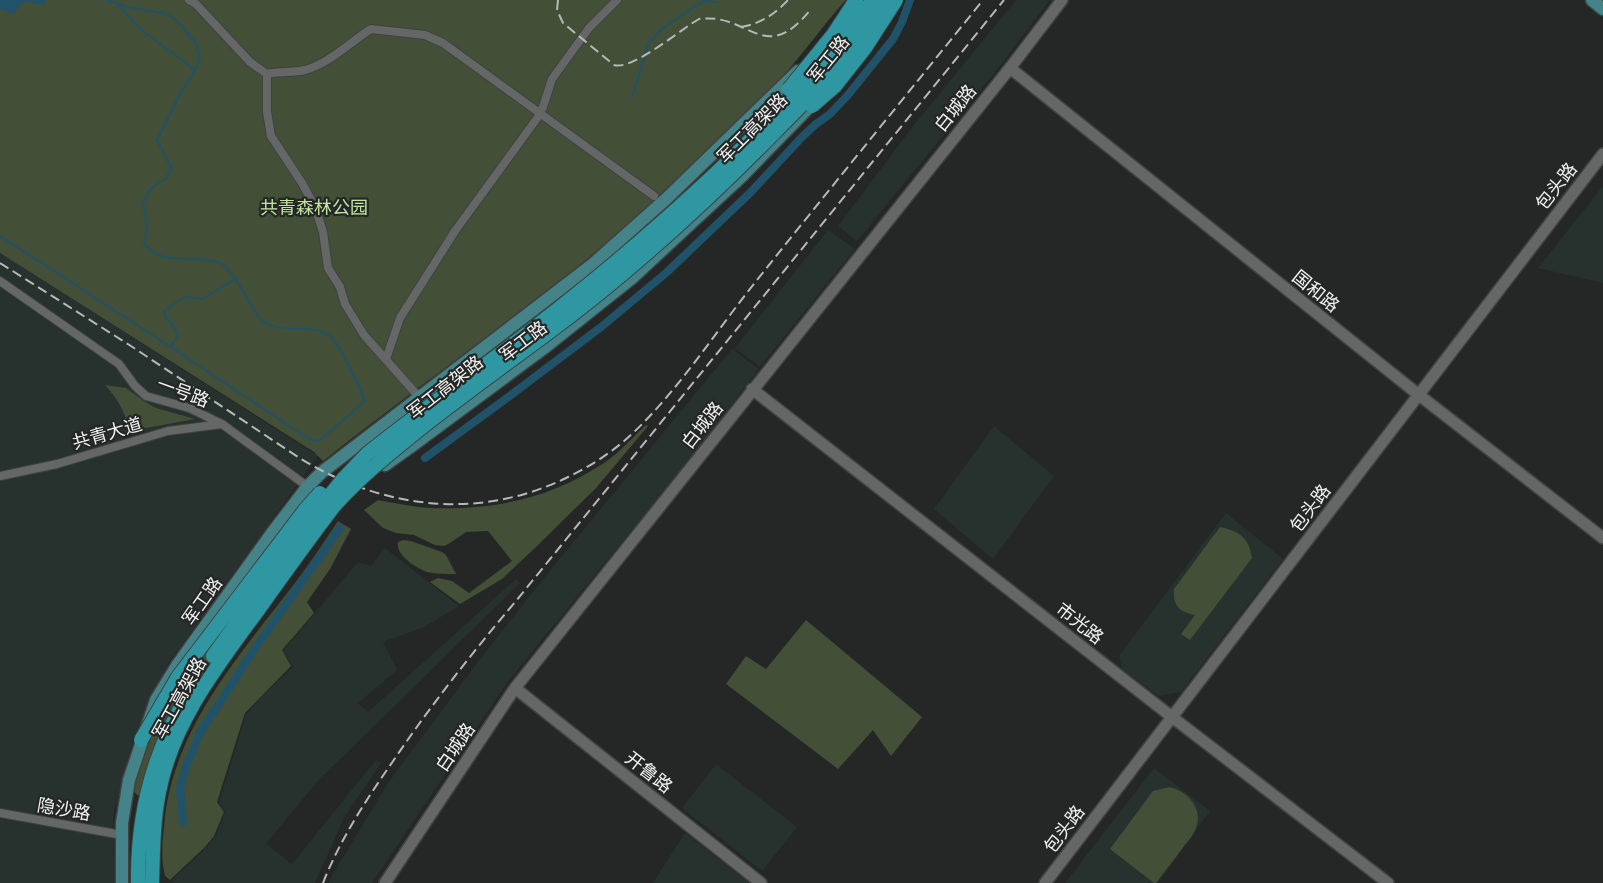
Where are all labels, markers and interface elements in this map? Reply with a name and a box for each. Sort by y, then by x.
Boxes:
street label: 军工路 [803,31,853,87]
street label: 白城路 [930,80,980,136]
street label: 军工高架路 [713,89,791,167]
street label: 包头路 [1531,158,1581,214]
park label: 共青森林公园 [260,197,368,218]
street label: 国和路 [1288,266,1344,316]
street label: 军工路 [495,316,551,366]
street label: 军工高架路 [403,351,487,423]
street label: 一号路 [154,373,212,411]
street label: 白城路 [677,397,727,453]
street label: 共青大道 [70,413,144,453]
street label: 包头路 [1285,480,1335,536]
street label: 军工路 [178,573,226,629]
street label: 市光路 [1052,598,1108,648]
street label: 军工高架路 [148,654,210,742]
street label: 白城路 [431,719,479,775]
street label: 开鲁路 [621,747,677,797]
street label: 隐沙路 [36,794,92,824]
street label: 包头路 [1039,801,1089,857]

